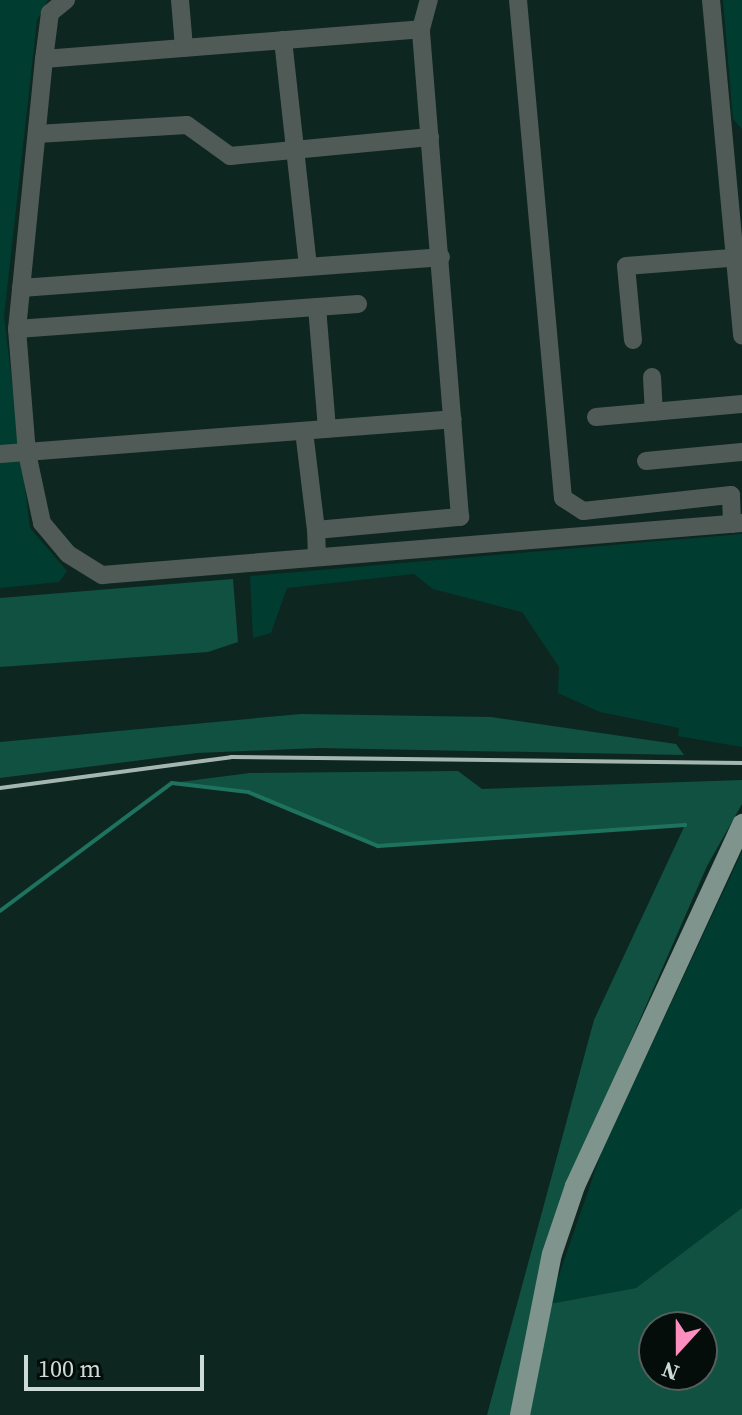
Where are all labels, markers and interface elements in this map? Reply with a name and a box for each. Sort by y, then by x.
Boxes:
north arrow [638,1311,718,1391]
scale bar [28,1339,208,1389]
text: 100 m [38,1352,101,1385]
text: N [657,1355,683,1388]

